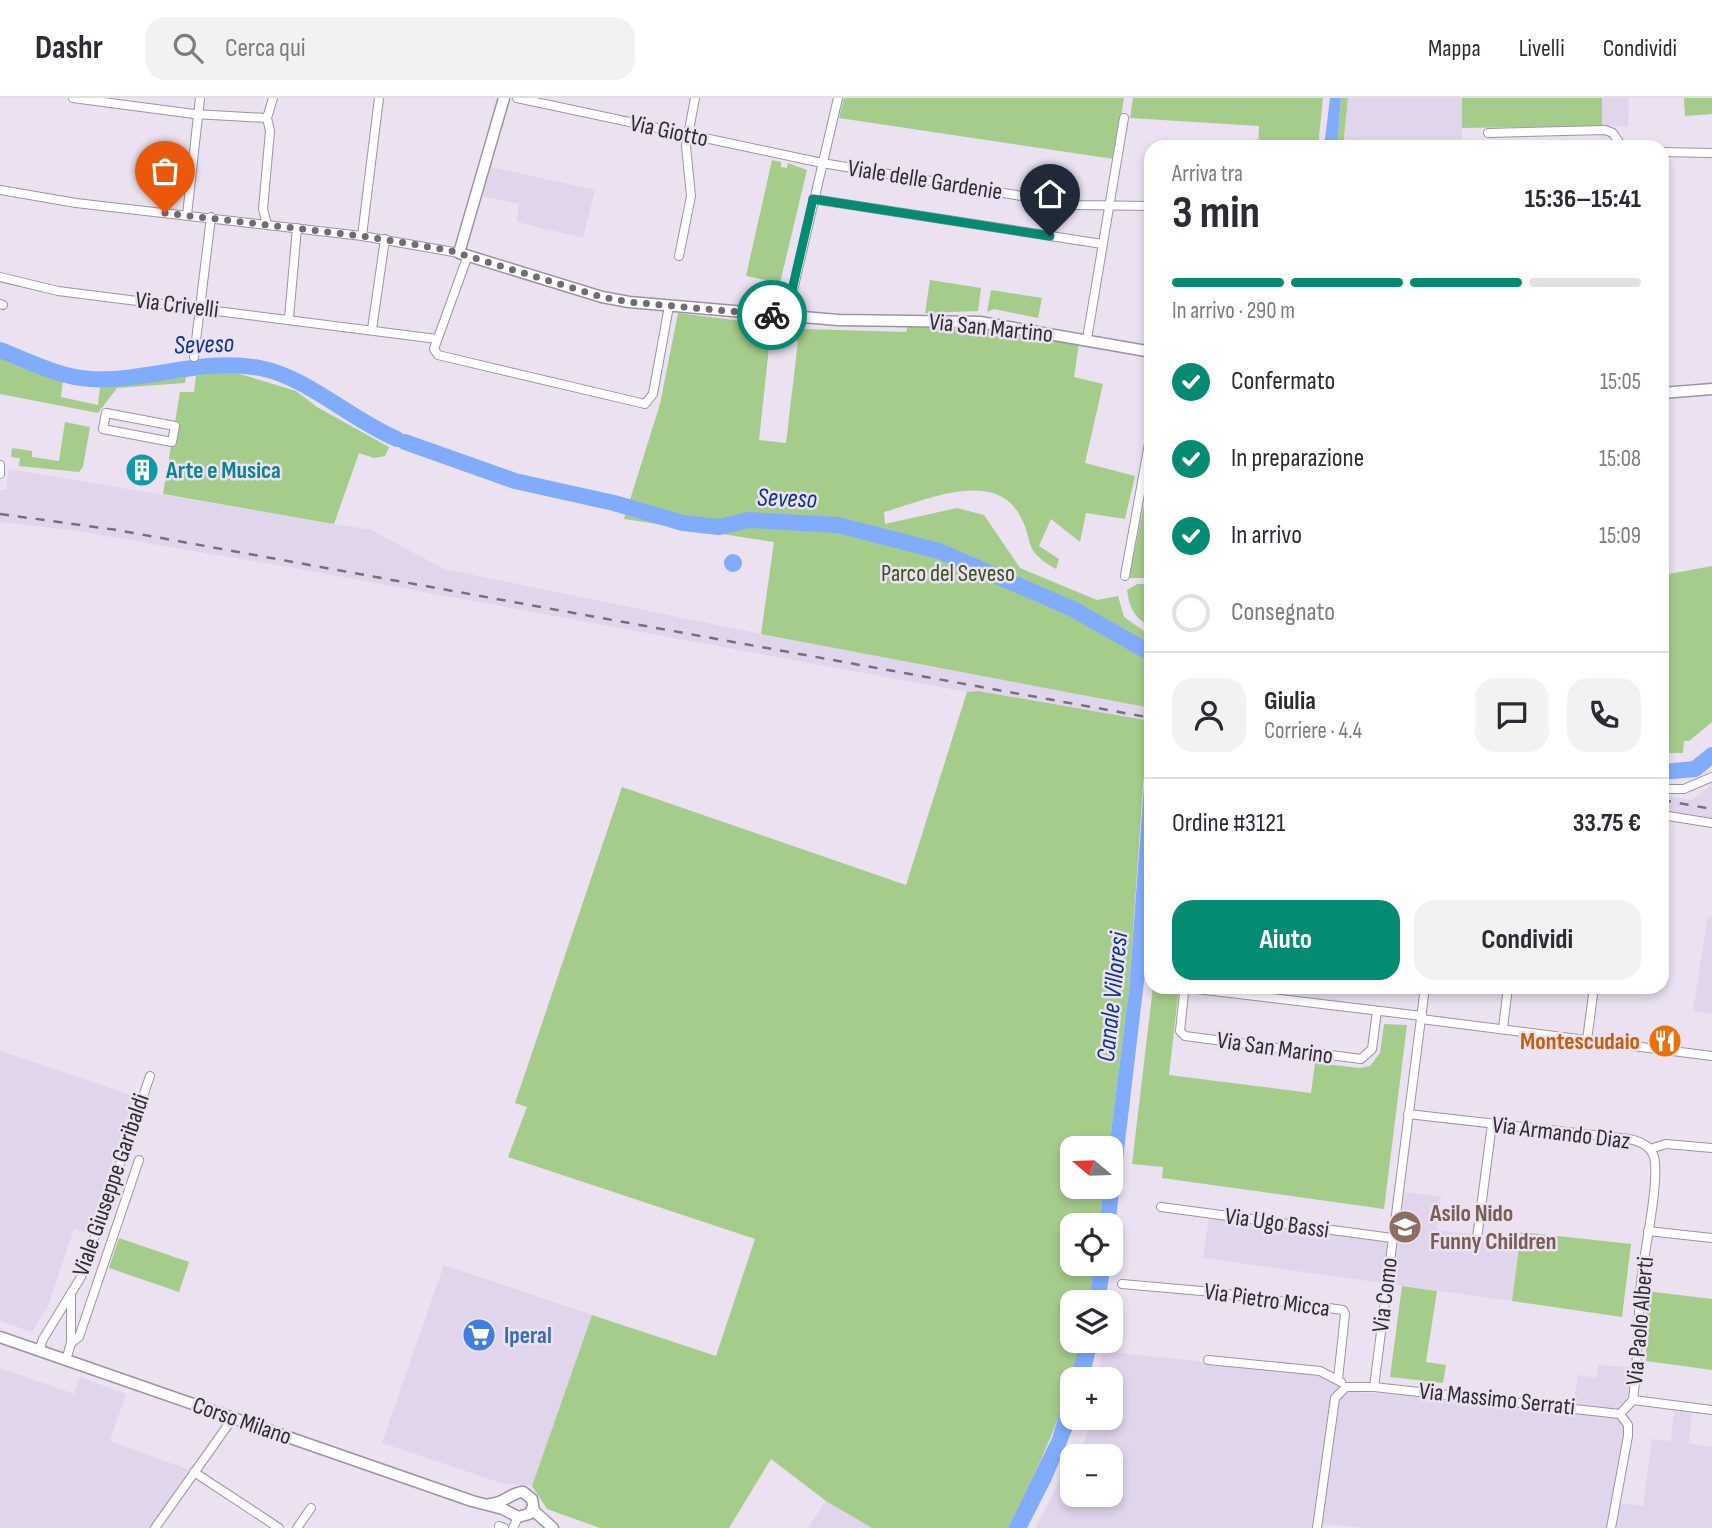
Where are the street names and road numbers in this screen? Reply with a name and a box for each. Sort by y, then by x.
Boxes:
street label: Via Giotto [627,109,711,153]
street label: Viale delle Gardenie [846,153,1004,207]
street label: Via Crivelli [134,285,220,325]
street label: Via San Martino [928,307,1054,349]
street label: Via San Marino [1215,1025,1335,1071]
street label: Viale Giuseppe Garibaldi [66,1090,156,1280]
street label: Via Armando Diaz [1490,1110,1632,1156]
street label: Via Ugo Bassi [1223,1201,1331,1245]
street label: Via Paolo Alberti [1620,1255,1660,1387]
street label: Via Como [1366,1256,1404,1334]
street label: Via Pietro Micca [1202,1277,1332,1323]
street label: Via Massimo Serrati [1418,1376,1576,1422]
street label: Corso Milano [189,1391,295,1451]

